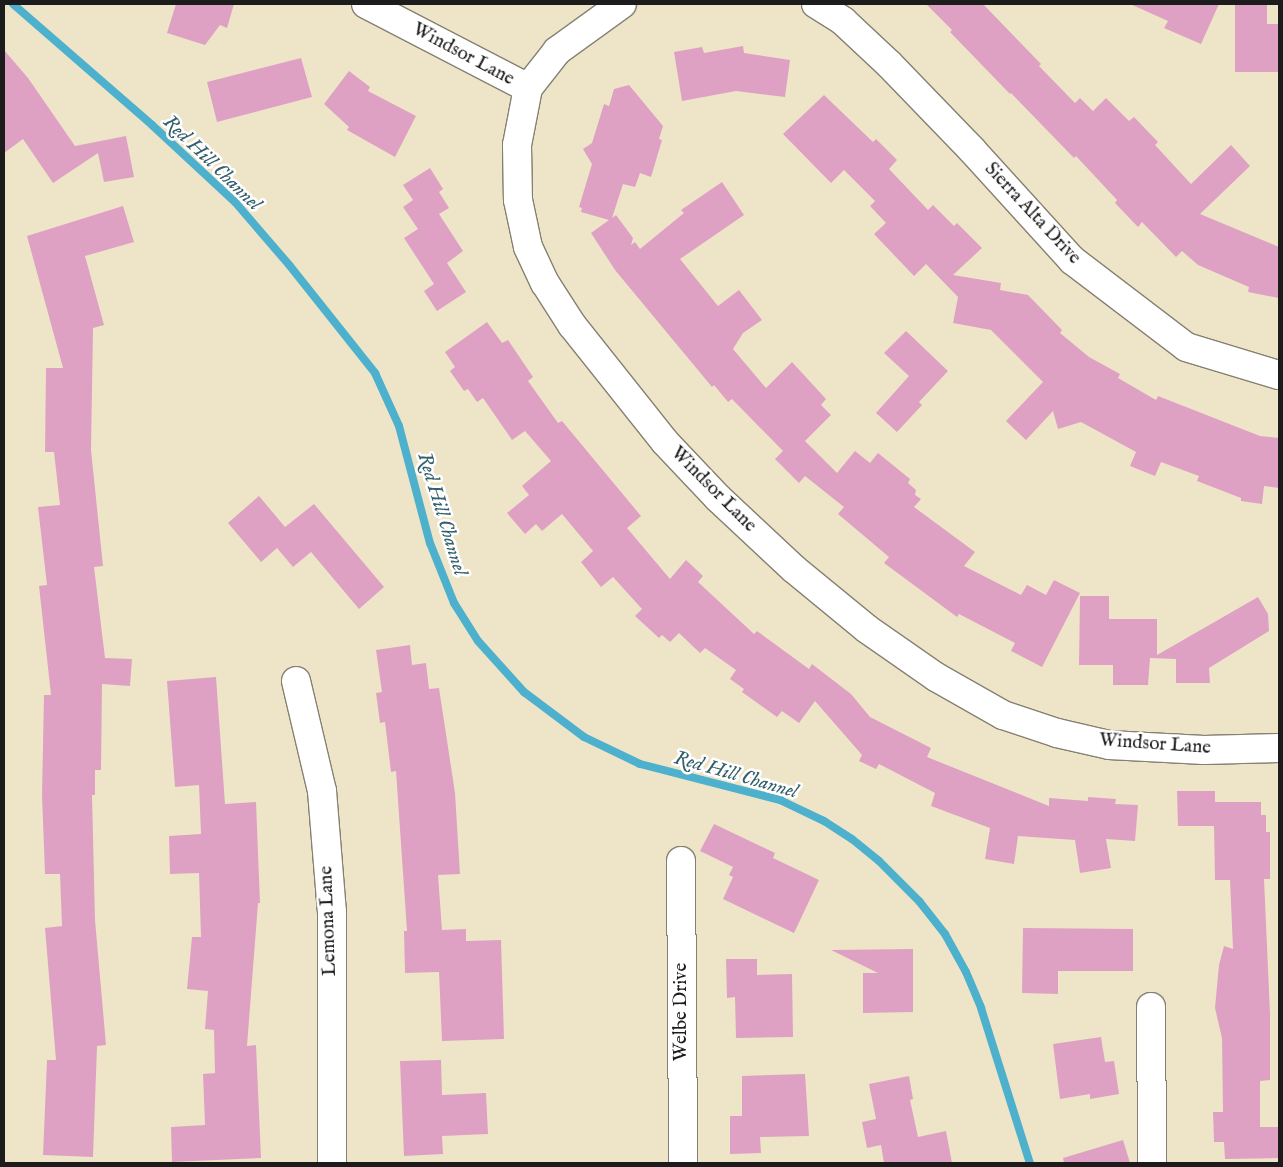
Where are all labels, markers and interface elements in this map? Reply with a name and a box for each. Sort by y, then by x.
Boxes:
street label: Windsor Lane [408,19,518,91]
water label: Red Hill Channel [158,110,266,216]
street label: Sierra Alta Drive [979,158,1085,270]
street label: Windsor Lane [665,442,761,538]
water label: Red Hill Channel [412,450,472,578]
street label: Windsor Lane [1098,730,1212,760]
water label: Red Hill Channel [672,746,800,804]
street label: Lemona Lane [316,866,342,976]
street label: Welbe Drive [671,963,693,1061]

